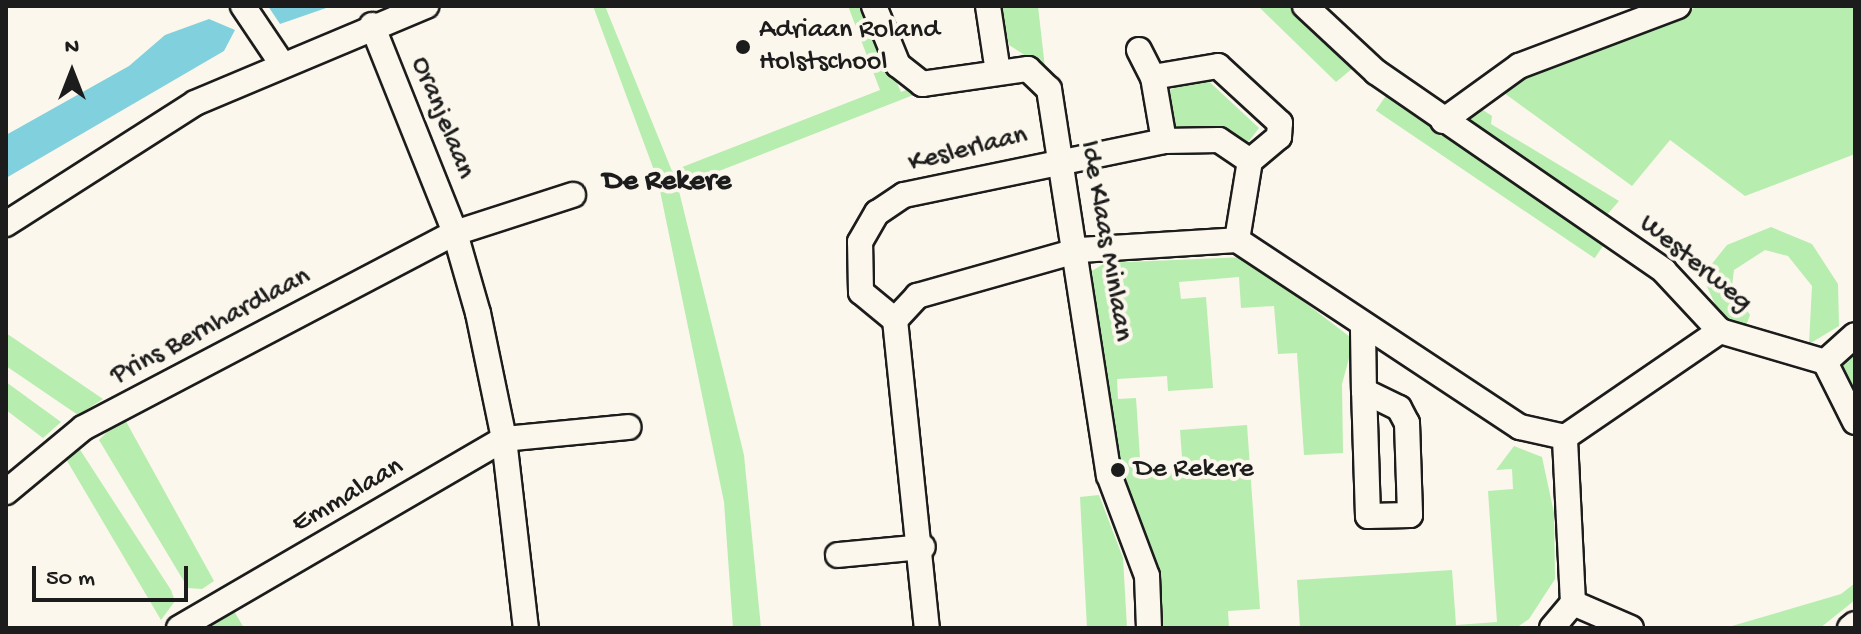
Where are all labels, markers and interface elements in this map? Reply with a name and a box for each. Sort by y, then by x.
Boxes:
place label: Adriaan Roland Holstschool [759,14,940,80]
north arrow [32,32,112,112]
text: N [65,35,79,61]
marker: Adriaan Roland Holstschool [734,38,752,56]
street label: Oranjelaan [402,52,482,184]
street label: Keslerlaan [905,119,1031,181]
street label: Ide Klaas Minlaan [1071,138,1139,344]
district label: De Rekere [603,165,731,201]
street label: Westerweg [1631,208,1759,320]
street label: Prins Bernhardlaan [105,260,317,394]
street label: Emmalaan [286,451,410,541]
place label: De Rekere [1134,453,1254,487]
marker: De Rekere [1109,461,1127,479]
scale bar [36,550,192,600]
text: 50 m [46,565,95,594]

